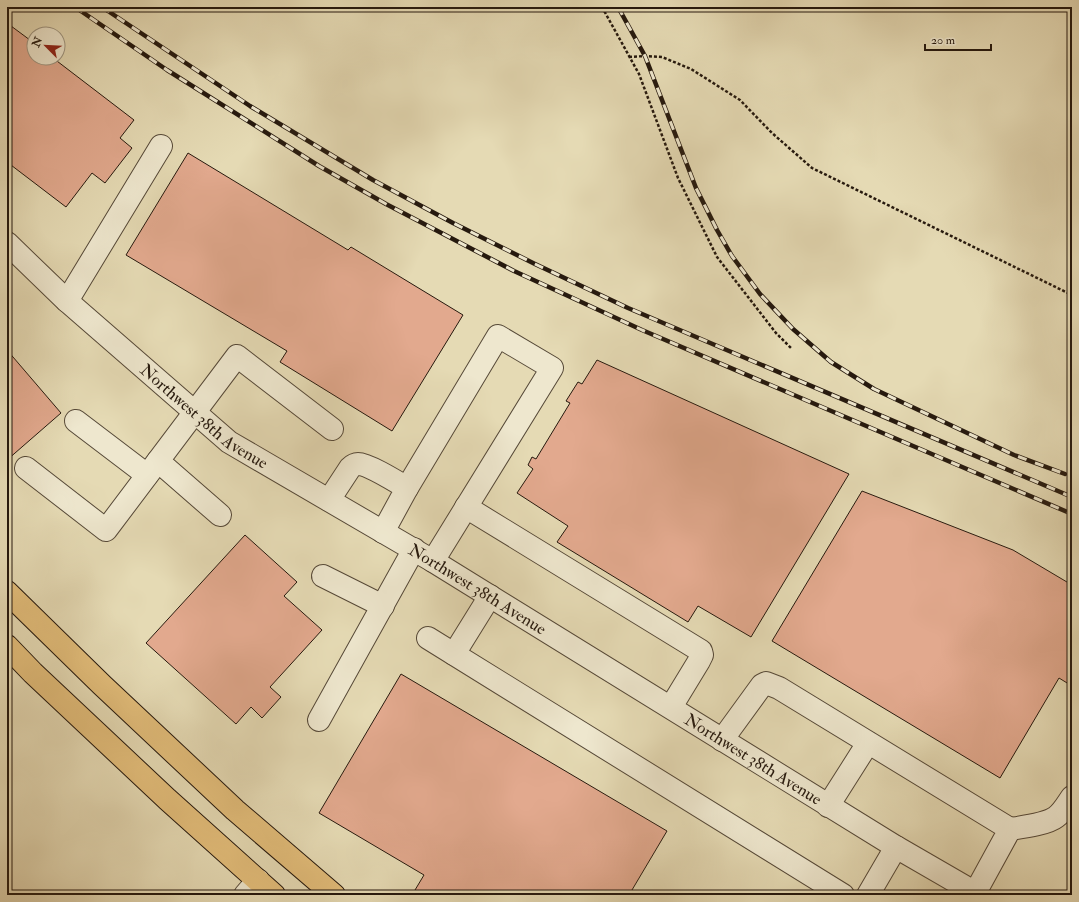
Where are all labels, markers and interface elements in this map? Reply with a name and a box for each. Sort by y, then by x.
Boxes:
north arrow [26,26,66,66]
scale bar [925,26,991,52]
text: 20 m [931,33,956,48]
text: N [29,34,46,50]
street label: Northwest 38th Avenue [136,359,272,473]
street label: Northwest 38th Avenue [405,539,550,639]
street label: Northwest 38th Avenue [681,709,826,809]

